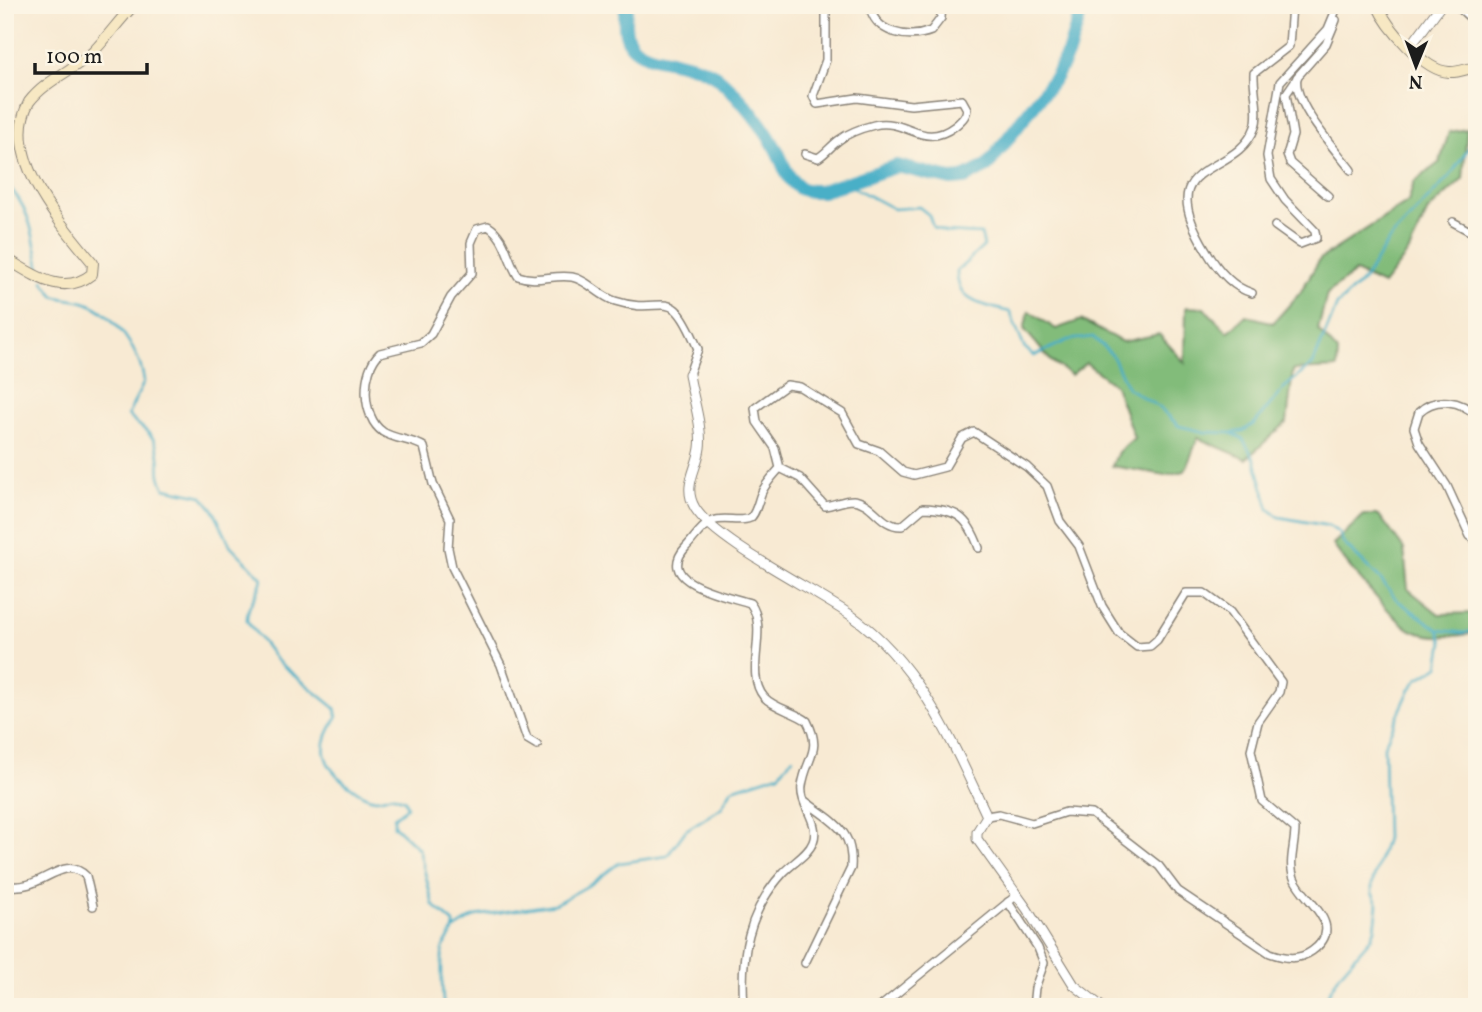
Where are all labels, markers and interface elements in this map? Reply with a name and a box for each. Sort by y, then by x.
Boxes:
scale bar [35,32,147,76]
north arrow [1380,32,1450,102]
text: 100 m [46,43,103,72]
text: N [1408,68,1423,94]

